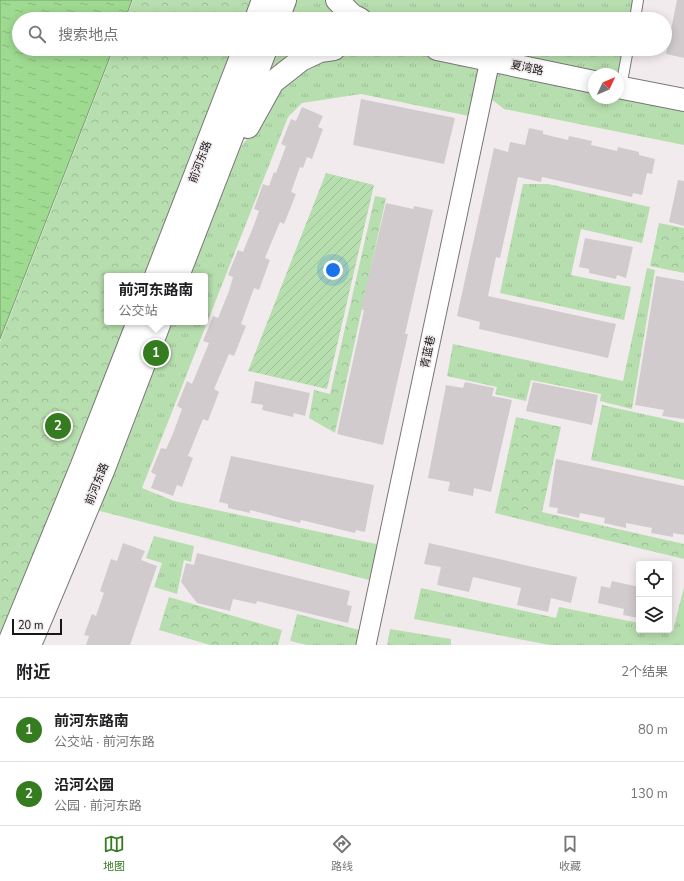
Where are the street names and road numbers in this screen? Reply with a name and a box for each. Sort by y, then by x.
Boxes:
street label: 夏湾路 [509,57,545,79]
street label: 前河东路 [185,139,215,185]
street label: 青蓝巷 [417,334,439,370]
street label: 前河东路 [82,461,112,507]

